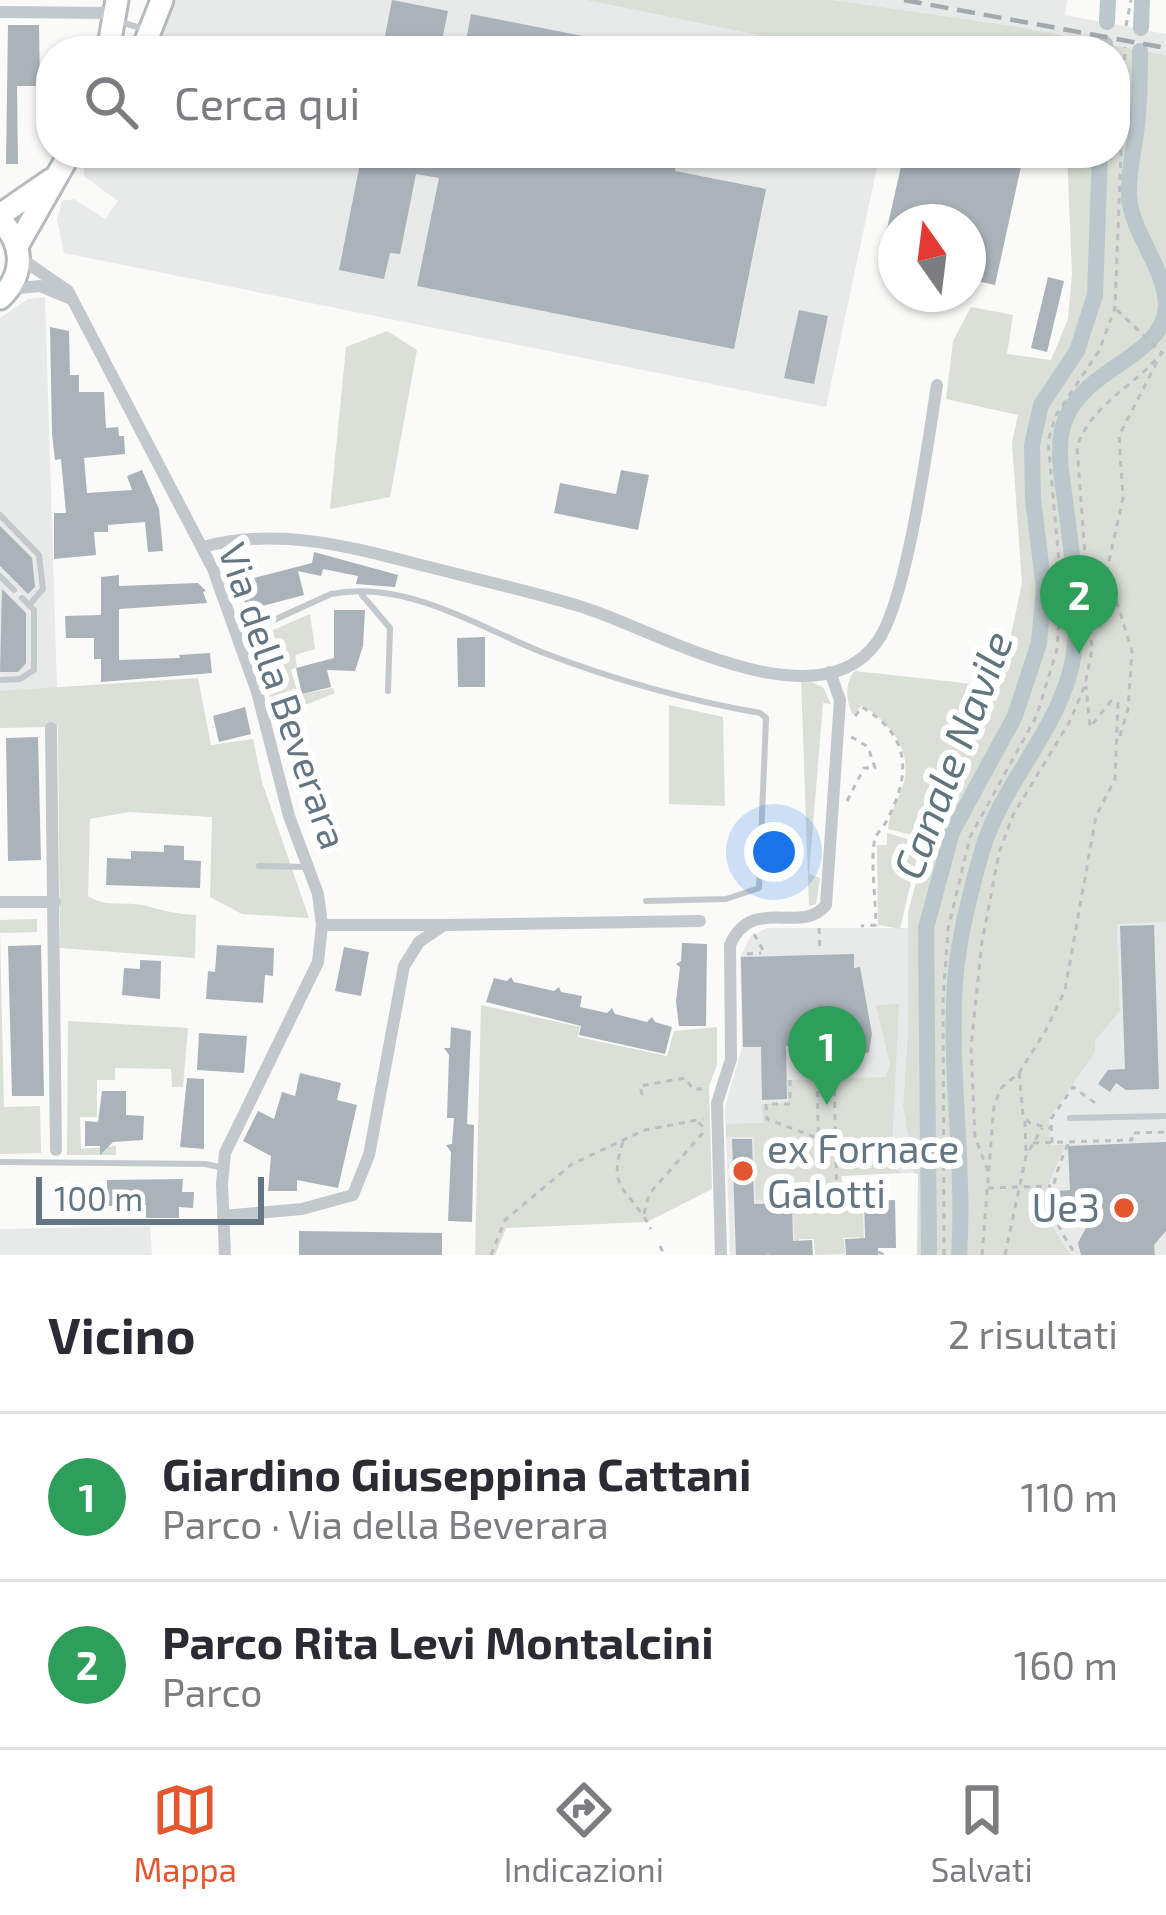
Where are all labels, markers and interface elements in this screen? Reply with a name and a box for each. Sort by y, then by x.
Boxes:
search box [36,36,1130,168]
icon: search [78,69,144,135]
text: Cerca qui [174,75,360,129]
north arrow [878,204,986,312]
street label: Via della Beverara [210,536,359,855]
pin: 2 [1040,555,1118,654]
water label: Canale Navile [881,623,1021,885]
your location [744,822,804,882]
pin: 1 [788,1006,866,1105]
place label: ex Fornace Galotti [767,1124,959,1216]
marker: ex Fornace Galotti [730,1158,756,1184]
scale bar [36,1171,264,1224]
text: 100 m [54,1178,143,1218]
place label: Ue3 [1031,1183,1100,1230]
marker: Ue3 [1111,1195,1137,1221]
text: Vicino [48,1303,196,1364]
text: 2 risultati [948,1310,1118,1357]
text: Giardino Giuseppina Cattani [162,1446,751,1500]
text: 1 [79,1473,95,1520]
text: 110 m [1021,1473,1118,1520]
text: Parco · Via della Beverara [162,1500,609,1547]
text: Parco Rita Levi Montalcini [162,1614,714,1668]
text: 2 [76,1641,98,1688]
text: 160 m [1014,1641,1118,1688]
text: Parco [162,1668,262,1715]
tab: Mappa [133,1777,237,1889]
tab: Indicazioni [504,1777,664,1889]
tab: Salvati [931,1777,1033,1889]

